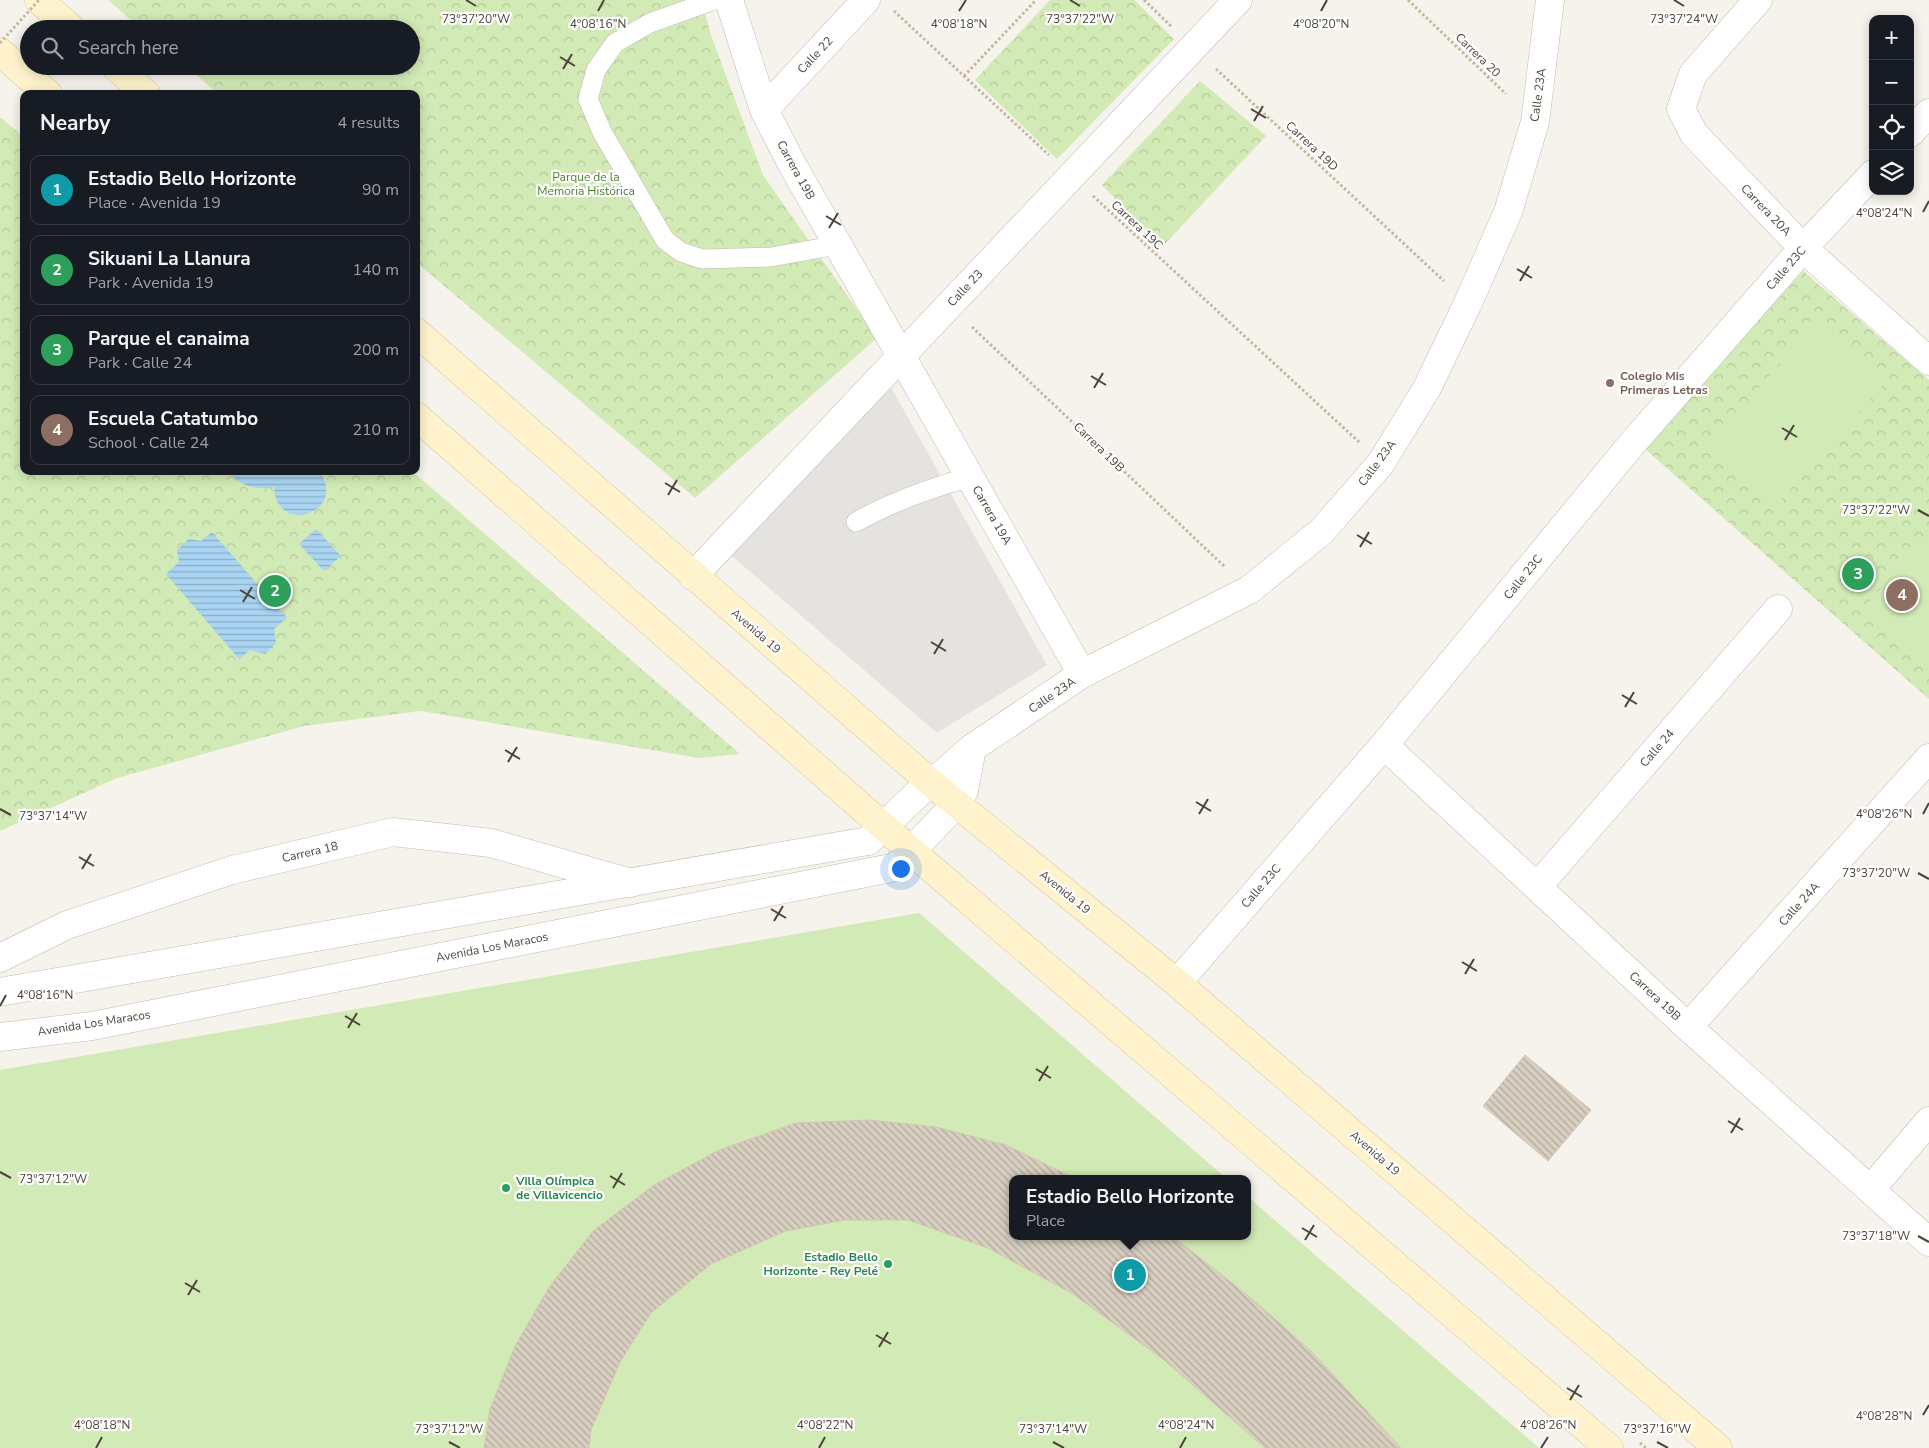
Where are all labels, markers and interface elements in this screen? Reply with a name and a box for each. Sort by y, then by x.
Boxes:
text: 73°37'20"W [442,11,510,27]
text: 73°37'22"W [1046,11,1114,27]
text: 73°37'24"W [1650,11,1718,27]
map controls [1869,15,1914,195]
button: + [1869,15,1914,60]
text: 4°08'16"N [570,16,626,32]
text: 4°08'18"N [931,16,987,32]
text: 4°08'20"N [1293,16,1349,32]
search box [20,20,420,75]
street label: Carrera 20 [1452,29,1504,81]
street label: Calle 22 [794,33,836,77]
icon: search [38,34,66,62]
text: Search here [78,35,179,61]
button: − [1869,60,1914,105]
street label: Calle 23A [1526,67,1550,123]
button: locate [1869,105,1914,150]
text: Nearby [40,109,110,137]
text: 4 results [338,112,400,134]
street label: Carrera 19D [1282,118,1342,174]
street label: Carrera 19B [773,138,819,202]
button: layers [1869,150,1914,195]
text: Estadio Bello Horizonte [88,166,296,192]
park label: Parque de la Memoria Histórica [537,169,635,199]
text: 1 [52,179,62,201]
text: 90 m [362,179,399,201]
street label: Carrera 20A [1737,181,1795,239]
text: Place · Avenida 19 [88,192,221,214]
street label: Carrera 19C [1108,197,1166,253]
text: 4°08'24"N [1856,205,1912,221]
street label: Calle 23C [1762,243,1810,293]
text: Sikuani La Llanura [88,246,251,272]
text: 2 [52,259,62,281]
text: 140 m [352,259,399,281]
street label: Calle 23 [944,266,986,310]
text: Park · Avenida 19 [88,272,214,294]
text: Parque el canaima [88,326,250,352]
text: 3 [52,339,62,361]
text: 200 m [352,339,399,361]
text: Park · Calle 24 [88,352,192,374]
place label: Colegio Mis Primeras Letras [1620,368,1708,398]
marker: Colegio Mis Primeras Letras [1604,377,1616,389]
text: Escuela Catatumbo [88,406,258,432]
text: 4 [52,419,62,441]
text: 210 m [352,419,399,441]
street label: Carrera 19B [1070,419,1128,475]
text: School · Calle 24 [88,432,209,454]
street label: Calle 23A [1354,436,1400,489]
street label: Carrera 19A [969,482,1016,548]
text: 73°37'22"W [1842,502,1910,518]
street label: Calle 23C [1500,551,1546,603]
pin: 3 [1842,555,1874,593]
pin: 2 [259,572,291,610]
pin: 4 [1886,576,1918,614]
street label: Avenida 19 [728,605,784,657]
street label: Calle 23A [1025,673,1079,717]
street label: Calle 24 [1636,726,1678,770]
text: 4°08'26"N [1856,806,1912,822]
text: 73°37'14"W [19,808,87,824]
street label: Carrera 18 [280,838,340,866]
your location [888,856,914,882]
street label: Calle 23C [1237,861,1285,911]
text: 73°37'20"W [1842,865,1910,881]
street label: Avenida 19 [1036,866,1094,918]
street label: Calle 24A [1775,878,1823,929]
street label: Avenida Los Maracos [435,928,550,966]
street label: Carrera 19B [1626,968,1684,1024]
text: 4°08'16"N [17,987,73,1003]
street label: Avenida Los Maracos [36,1006,152,1040]
street label: Avenida 19 [1347,1127,1403,1179]
text: 73°37'12"W [19,1171,87,1187]
place label: Villa Olímpica de Villavicencio [515,1173,603,1203]
popup [1009,1175,1251,1240]
marker: Villa Olímpica de Villavicencio [500,1182,512,1194]
text: Estadio Bello Horizonte [1026,1184,1234,1210]
text: Place [1026,1210,1065,1232]
text: 73°37'18"W [1842,1228,1910,1244]
place label: Estadio Bello Horizonte - Rey Pelé [763,1249,878,1279]
pin: 1 [1114,1256,1146,1294]
marker: Estadio Bello Horizonte - Rey Pelé [882,1258,894,1270]
text: 4°08'28"N [1856,1408,1912,1424]
text: 4°08'18"N [74,1417,130,1433]
text: 4°08'22"N [797,1417,853,1433]
text: 4°08'24"N [1158,1417,1214,1433]
text: 4°08'26"N [1520,1417,1576,1433]
text: 73°37'12"W [415,1421,483,1437]
text: 73°37'14"W [1019,1421,1087,1437]
text: 73°37'16"W [1623,1421,1691,1437]

